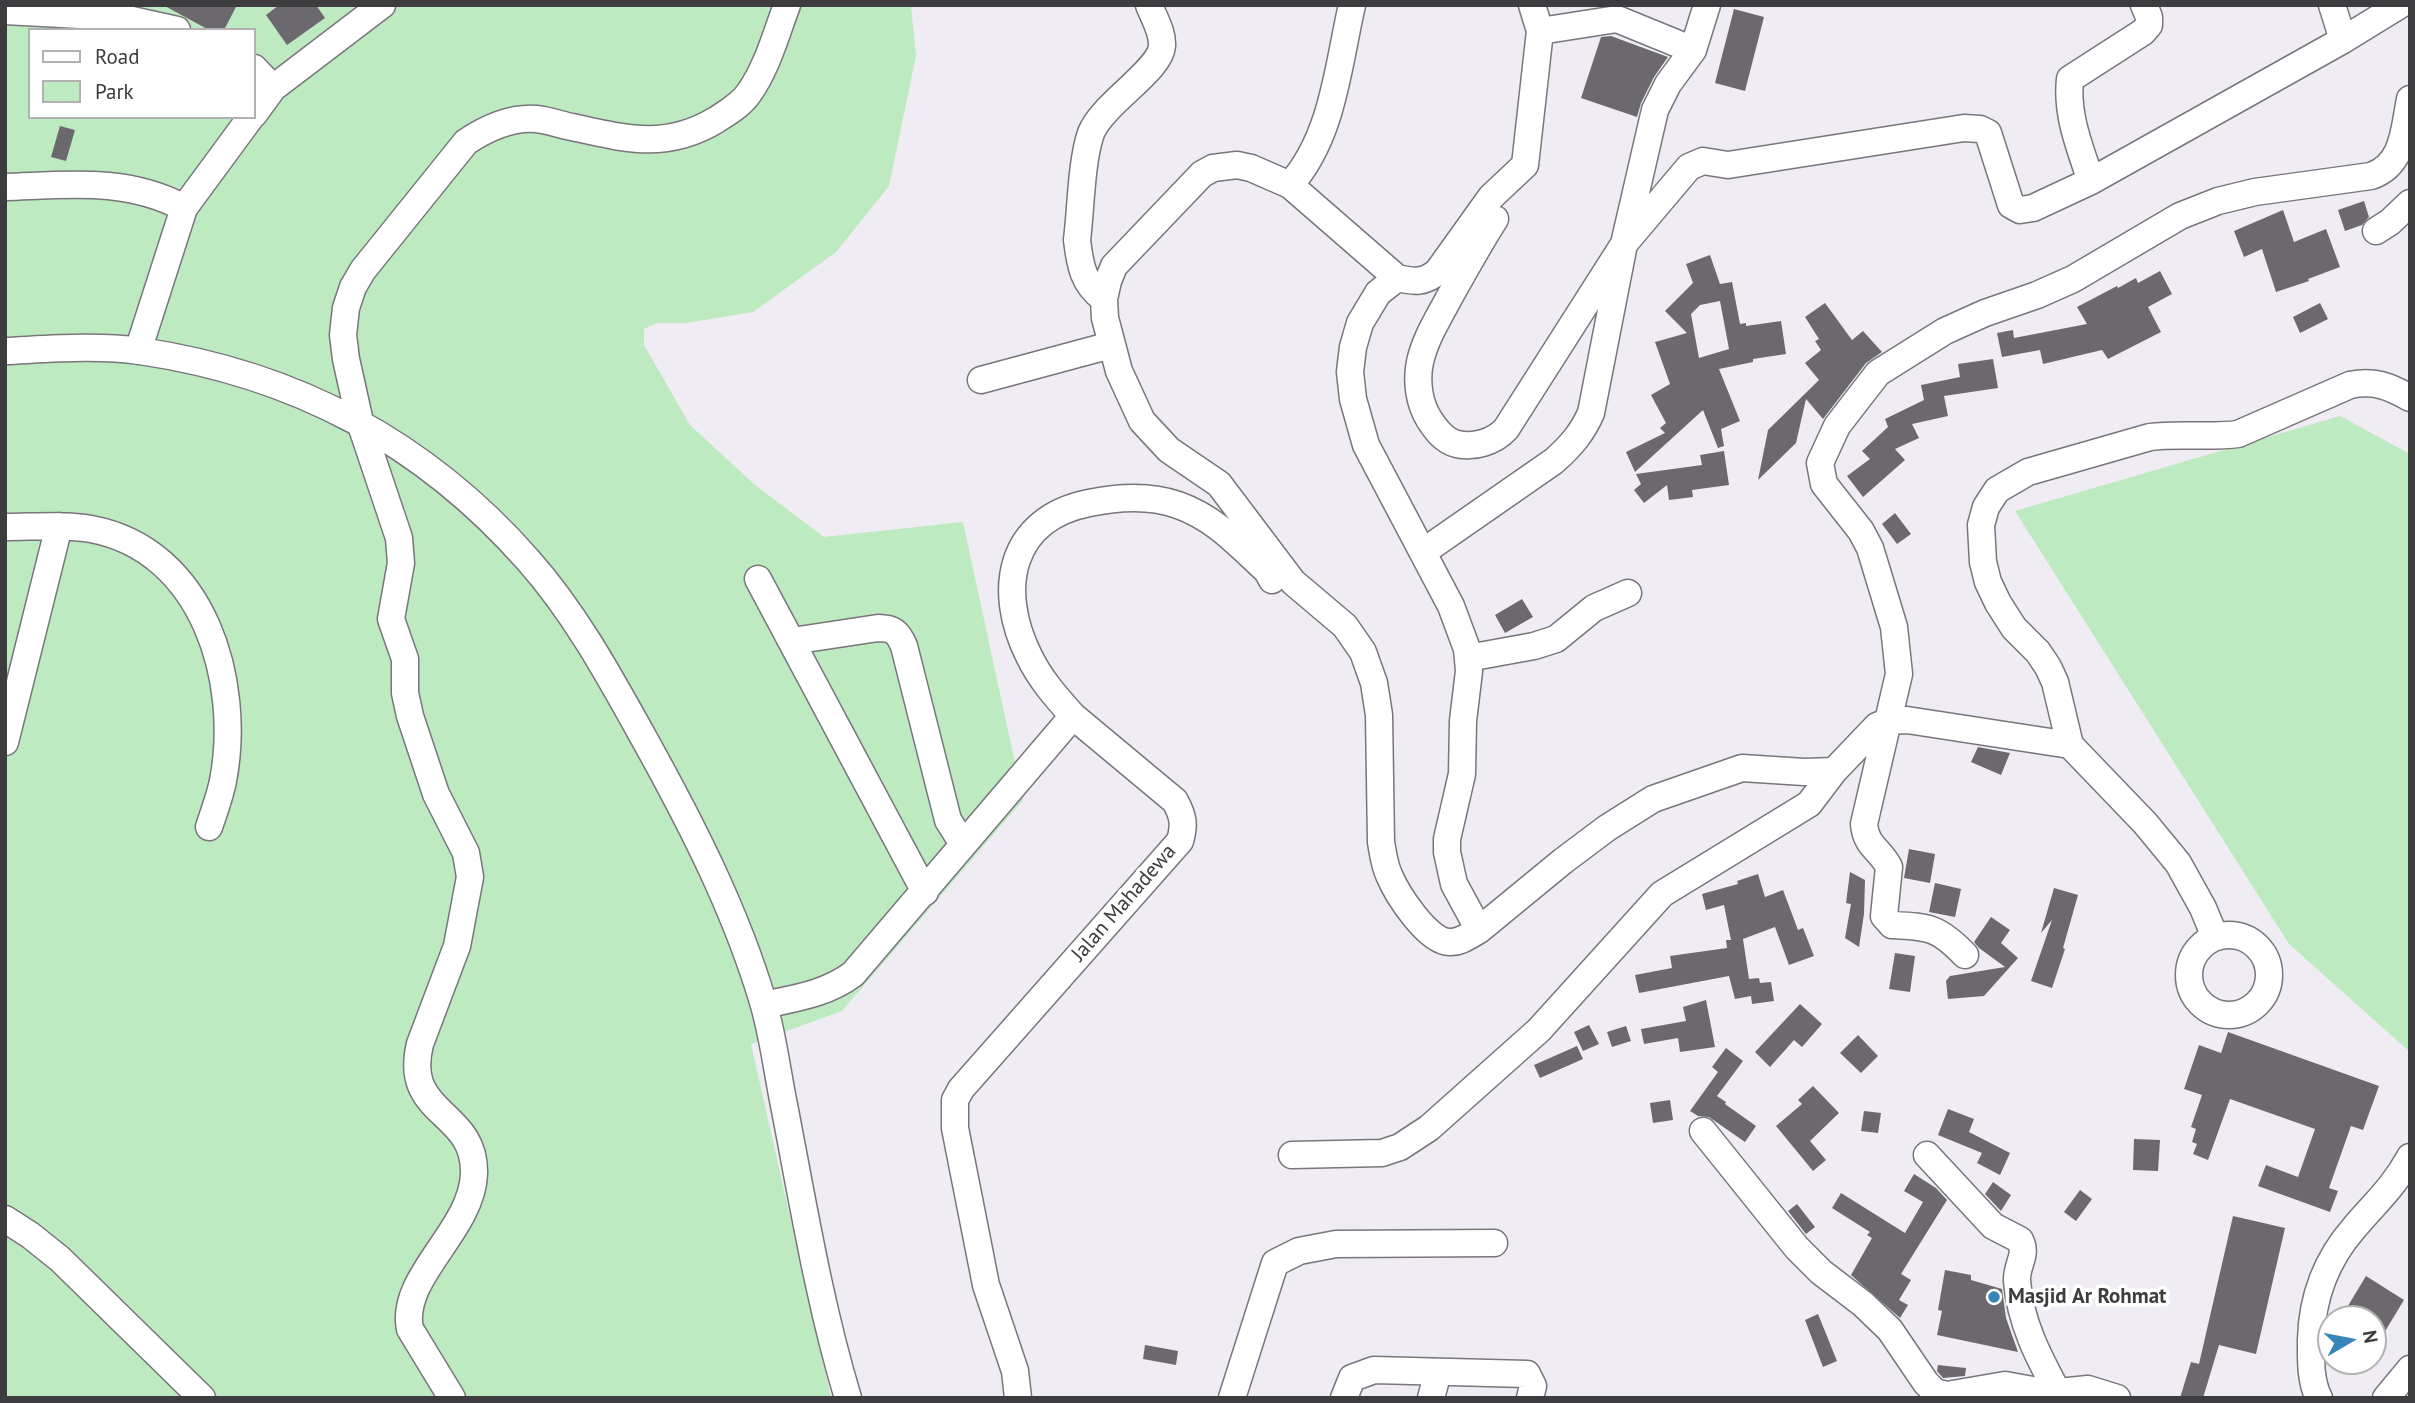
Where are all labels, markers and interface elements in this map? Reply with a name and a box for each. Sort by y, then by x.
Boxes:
legend [28,28,256,119]
text: Road [95,43,139,70]
text: Park [95,78,134,105]
street label: Jalan Mahadewa [1066,839,1182,967]
place label: Masjid Ar Rohmat [2008,1284,2166,1310]
marker: Masjid Ar Rohmat [1986,1289,2002,1305]
north arrow [2317,1305,2387,1375]
text: N [2358,1328,2384,1345]

